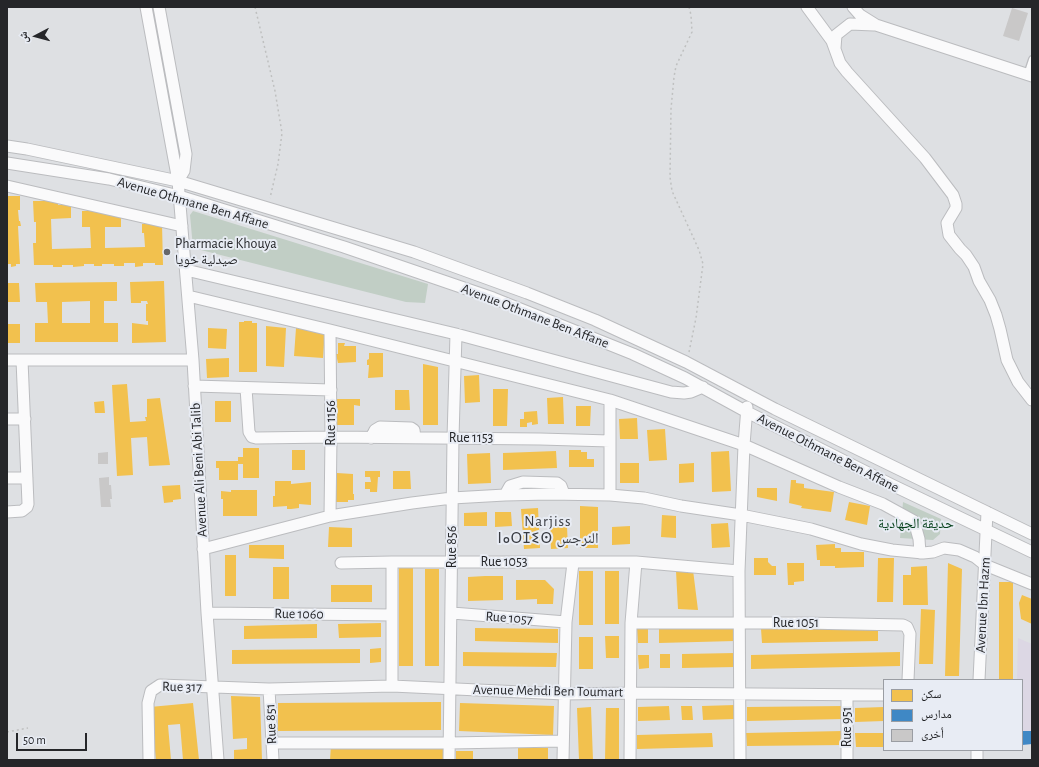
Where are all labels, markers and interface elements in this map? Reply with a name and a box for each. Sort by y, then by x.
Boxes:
north arrow [16,16,56,56]
text: ش [17,31,30,44]
street label: Avenue Othmane Ben Affane [115,173,271,233]
place label: Pharmacie Khouya صيدلية خويا [175,236,277,268]
marker: Pharmacie Khouya صيدلية خويا [162,247,172,257]
street label: Avenue Othmane Ben Affane [459,280,611,352]
street label: Rue 1156 [323,400,339,446]
street label: Avenue Ali Beni Abi Talib [187,402,211,538]
street label: Avenue Othmane Ben Affane [754,410,902,496]
street label: Rue 1153 [449,430,493,446]
district label: Narjiss ⵏⴰⵔⵊⵉⵙ النرجس [501,512,595,547]
park label: حديقة الجهادية [878,516,954,532]
street label: Rue 856 [444,526,460,568]
street label: Rue 1053 [480,554,528,570]
street label: Avenue Ibn Hazm [972,557,994,653]
street label: Rue 1060 [274,605,324,623]
street label: Rue 1057 [485,608,533,628]
street label: Rue 1051 [773,615,819,631]
street label: Rue 317 [162,678,202,696]
legend [883,679,1023,751]
street label: Avenue Mehdi Ben Toumart [473,681,623,701]
text: سكن [921,688,941,700]
street label: Rue 851 [262,703,280,745]
street label: Rue 951 [839,707,855,747]
text: مدارس [921,708,952,720]
scale bar [18,725,89,751]
text: أخرى [921,728,944,740]
text: 50 m [23,734,46,746]

